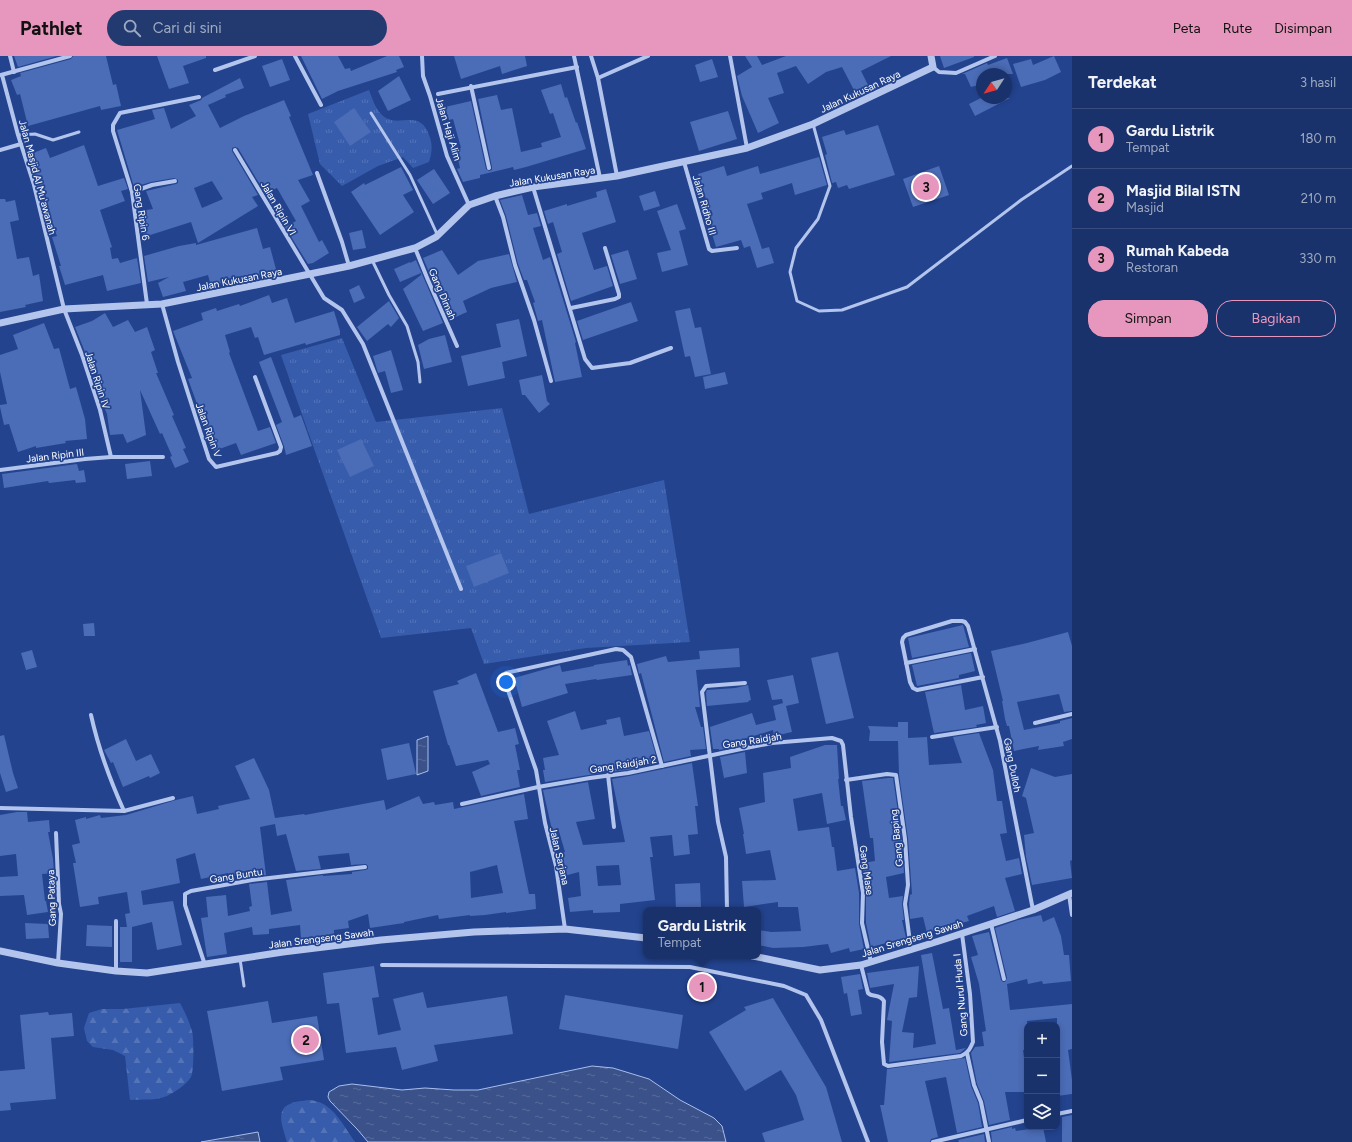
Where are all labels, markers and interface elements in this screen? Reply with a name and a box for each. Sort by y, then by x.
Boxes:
search box [107,10,387,46]
text: Pathlet [20,17,83,40]
icon: search [121,17,143,39]
text: Cari di sini [153,19,222,37]
text: Peta [1173,20,1201,37]
text: Rute [1223,20,1252,37]
text: Disimpan [1274,20,1332,37]
street label: Jalan Kukusan Raya [818,67,902,116]
north arrow [976,68,1012,104]
text: Terdekat [1088,72,1157,92]
text: 3 hasil [1300,75,1336,90]
street label: Jalan Haji Alim [433,96,464,162]
street label: Jalan Masjid Al Mu'awanah [16,118,59,237]
text: Gardu Listrik [1126,122,1215,140]
text: 1 [1098,131,1104,146]
text: 180 m [1300,131,1336,146]
text: Tempat [1126,140,1170,155]
street label: Jalan Kukusan Raya [508,163,596,190]
pin: 3 [913,172,939,202]
street label: Jalan Ridho III [690,174,719,237]
street label: Jalan Ripin VI [258,179,299,238]
text: Masjid Bilal ISTN [1126,182,1240,200]
street label: Gang Ripin 6 [131,183,152,242]
text: 2 [1097,191,1105,206]
text: 210 m [1301,191,1336,206]
text: Masjid [1126,200,1164,215]
text: Rumah Kabeda [1126,242,1229,260]
text: 3 [1097,251,1105,266]
text: 330 m [1299,251,1336,266]
text: Restoran [1126,260,1178,275]
street label: Jalan Kukusan Raya [195,265,283,294]
street label: Gang Dimah [426,266,459,322]
button: Simpan [1088,300,1208,337]
button: Bagikan [1216,300,1336,337]
street label: Jalan Ripin IV [82,350,113,411]
street label: Jalan Ripin V [193,401,224,459]
street label: Jalan Ripin III [25,445,85,466]
your location [496,672,516,692]
street label: Gang Raidjah [722,729,783,752]
street label: Gang Dulloh [1001,737,1024,794]
street label: Gang Raidjah 2 [589,753,657,776]
street label: Gang Baping [887,809,906,867]
street label: Jalan Sarjana [547,826,572,886]
street label: Gang Mase [857,844,877,896]
street label: Gang Buntu [209,865,263,886]
street label: Gang Pataya [44,870,59,926]
popup [643,907,761,959]
text: Gardu Listrik [658,917,746,935]
street label: Jalan Srengseng Sawah [860,917,965,960]
street label: Jalan Srengseng Sawah [268,926,375,951]
text: Tempat [658,935,702,950]
street label: Gang Nurul Huda I [950,953,971,1037]
pin: 1 [689,972,715,1002]
map controls [1024,1022,1060,1130]
button: + [1024,1022,1060,1058]
pin: 2 [293,1025,319,1055]
button: − [1024,1058,1060,1094]
button: layers [1024,1094,1060,1130]

